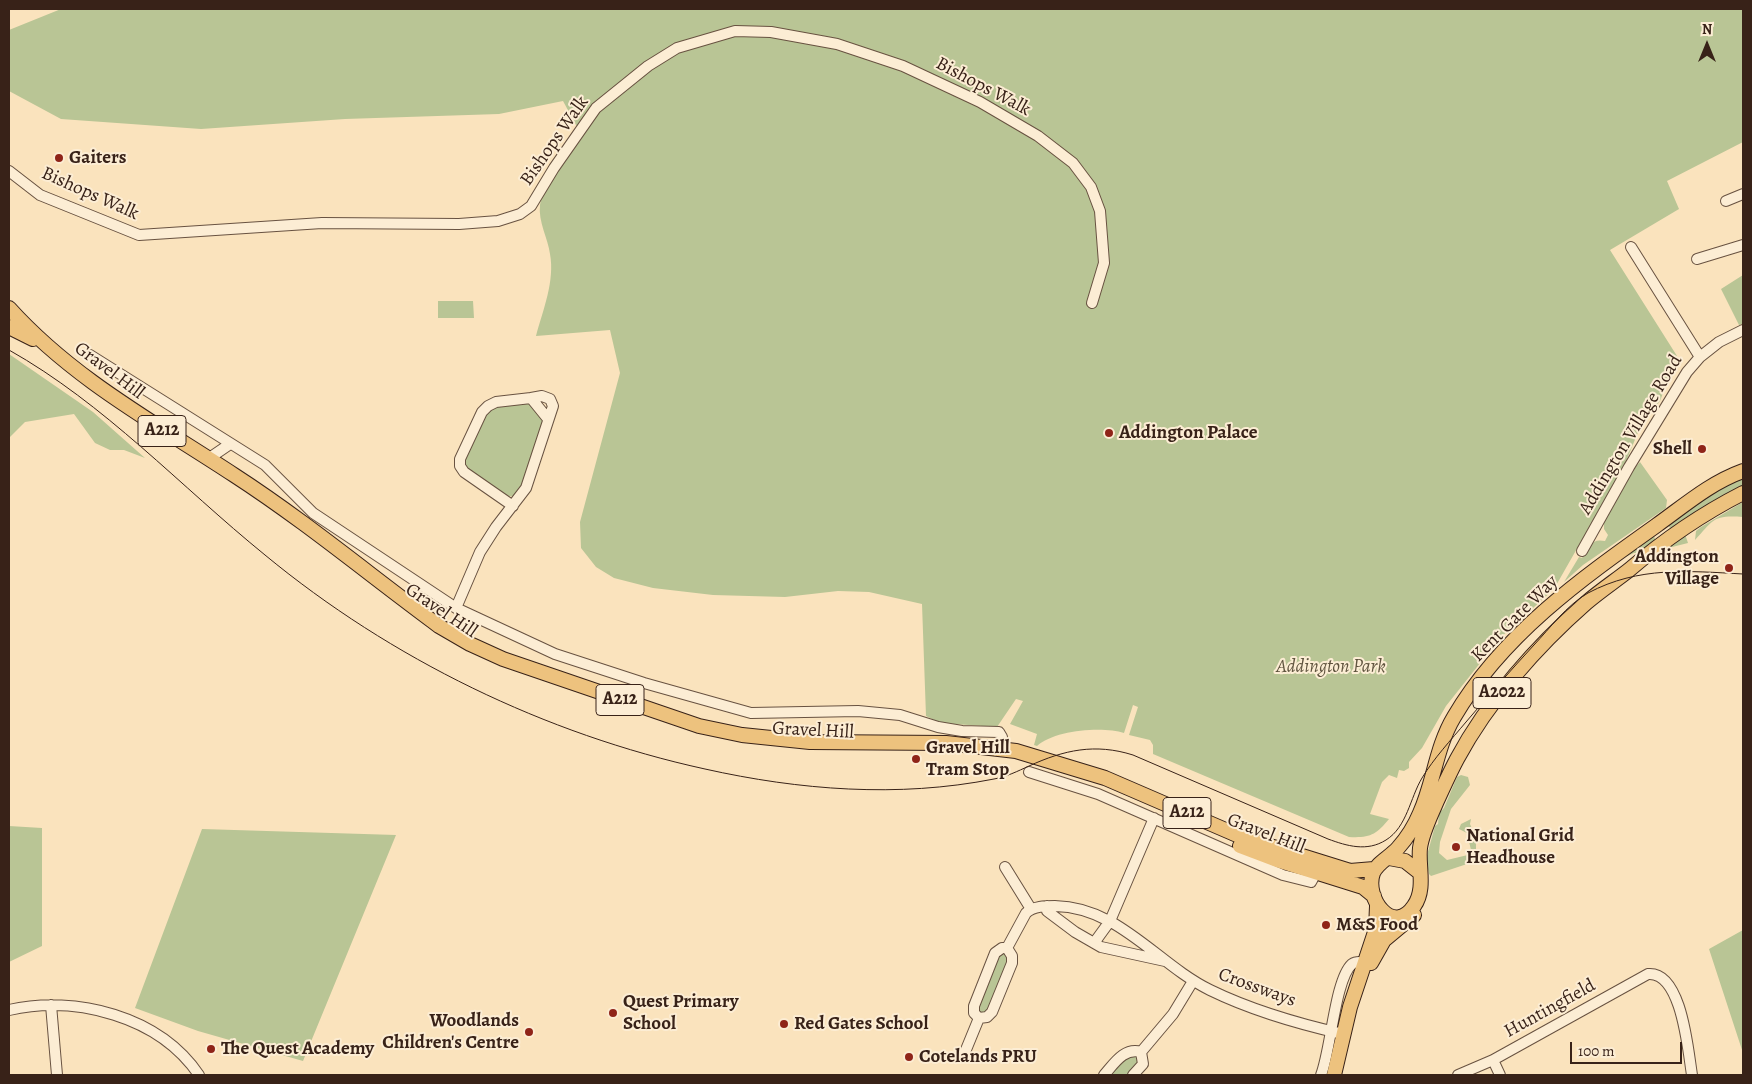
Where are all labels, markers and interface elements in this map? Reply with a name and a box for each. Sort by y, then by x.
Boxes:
north arrow [1682,20,1732,70]
text: N [1702,20,1712,39]
street label: Bishops Walk [932,52,1034,122]
street label: Bishops Walk [516,92,594,190]
place label: Gaiters [69,147,127,169]
marker: Gaiters [53,152,65,164]
street label: Bishops Walk [38,162,142,226]
street label: Gravel Hill [70,337,148,405]
street label: Addington Village Road [1574,351,1688,519]
road number: A212 [138,416,186,446]
place label: Addington Palace [1119,422,1258,444]
marker: Addington Palace [1103,427,1115,439]
place label: Shell [1653,438,1692,460]
marker: Shell [1696,443,1708,455]
place label: Addington Village [1634,546,1719,590]
marker: Addington Village [1723,562,1735,574]
street label: Kent Gate Way [1467,571,1563,667]
street label: Gravel Hill [401,579,481,643]
park label: Addington Park [1276,656,1386,678]
road number: A2022 [1473,678,1531,708]
road number: A212 [596,684,644,716]
street label: Gravel Hill [772,717,854,745]
place label: Gravel Hill Tram Stop [926,737,1010,781]
marker: Gravel Hill Tram Stop [910,753,922,765]
road number: A212 [1163,798,1211,828]
street label: Gravel Hill [1224,809,1308,859]
place label: National Grid Headhouse [1466,825,1574,869]
marker: National Grid Headhouse [1450,841,1462,853]
place label: M&S Food [1336,914,1418,936]
marker: M&S Food [1320,919,1332,931]
street label: Crossways [1215,963,1299,1013]
street label: Huntingfield [1500,975,1600,1043]
place label: Quest Primary School [623,991,739,1035]
marker: Quest Primary School [607,1007,619,1019]
place label: Woodlands Children's Centre [382,1010,519,1054]
place label: Red Gates School [794,1013,928,1035]
marker: Red Gates School [778,1018,790,1030]
marker: Woodlands Children's Centre [523,1026,535,1038]
scale bar [1572,1032,1684,1064]
place label: The Quest Academy [221,1038,374,1060]
text: 100 m [1578,1041,1615,1061]
marker: The Quest Academy [205,1043,217,1055]
place label: Cotelands PRU [919,1046,1037,1068]
marker: Cotelands PRU [903,1051,915,1063]

